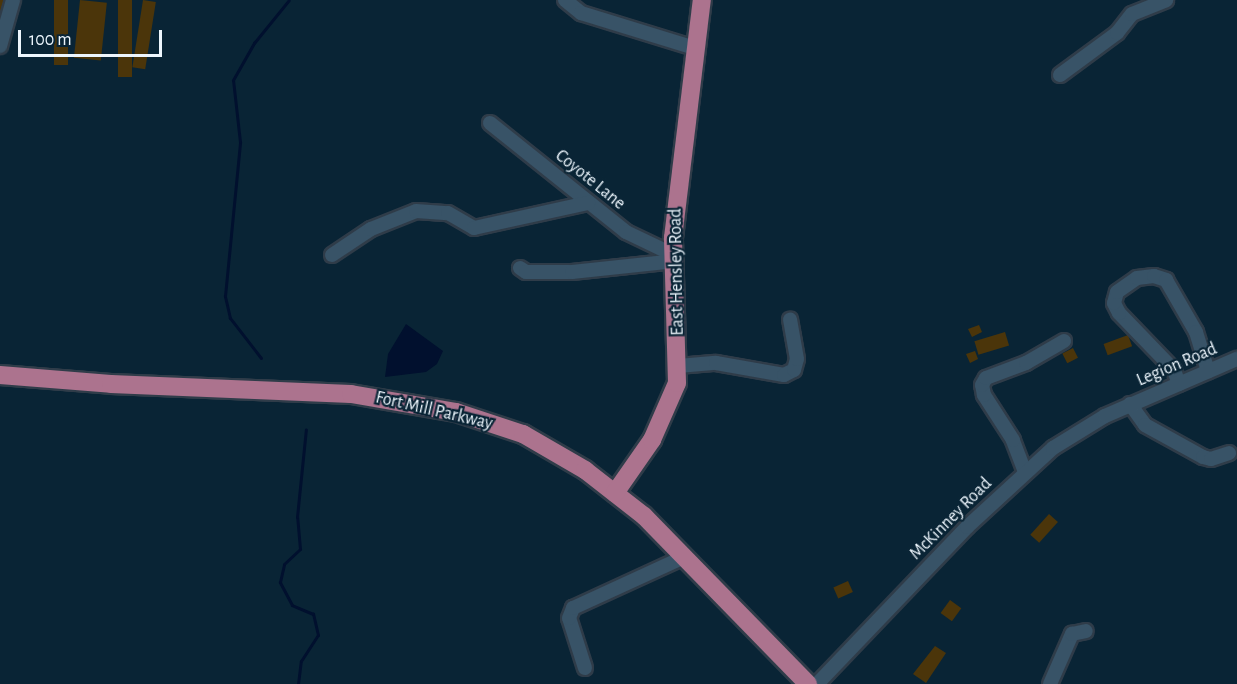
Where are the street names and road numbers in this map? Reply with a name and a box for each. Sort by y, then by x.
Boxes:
street label: Coyote Lane [551,145,629,215]
street label: East Hensley Road [665,208,689,336]
street label: Legion Road [1134,338,1220,392]
street label: Fort Mill Parkway [373,387,495,435]
street label: McKinney Road [905,473,997,565]

